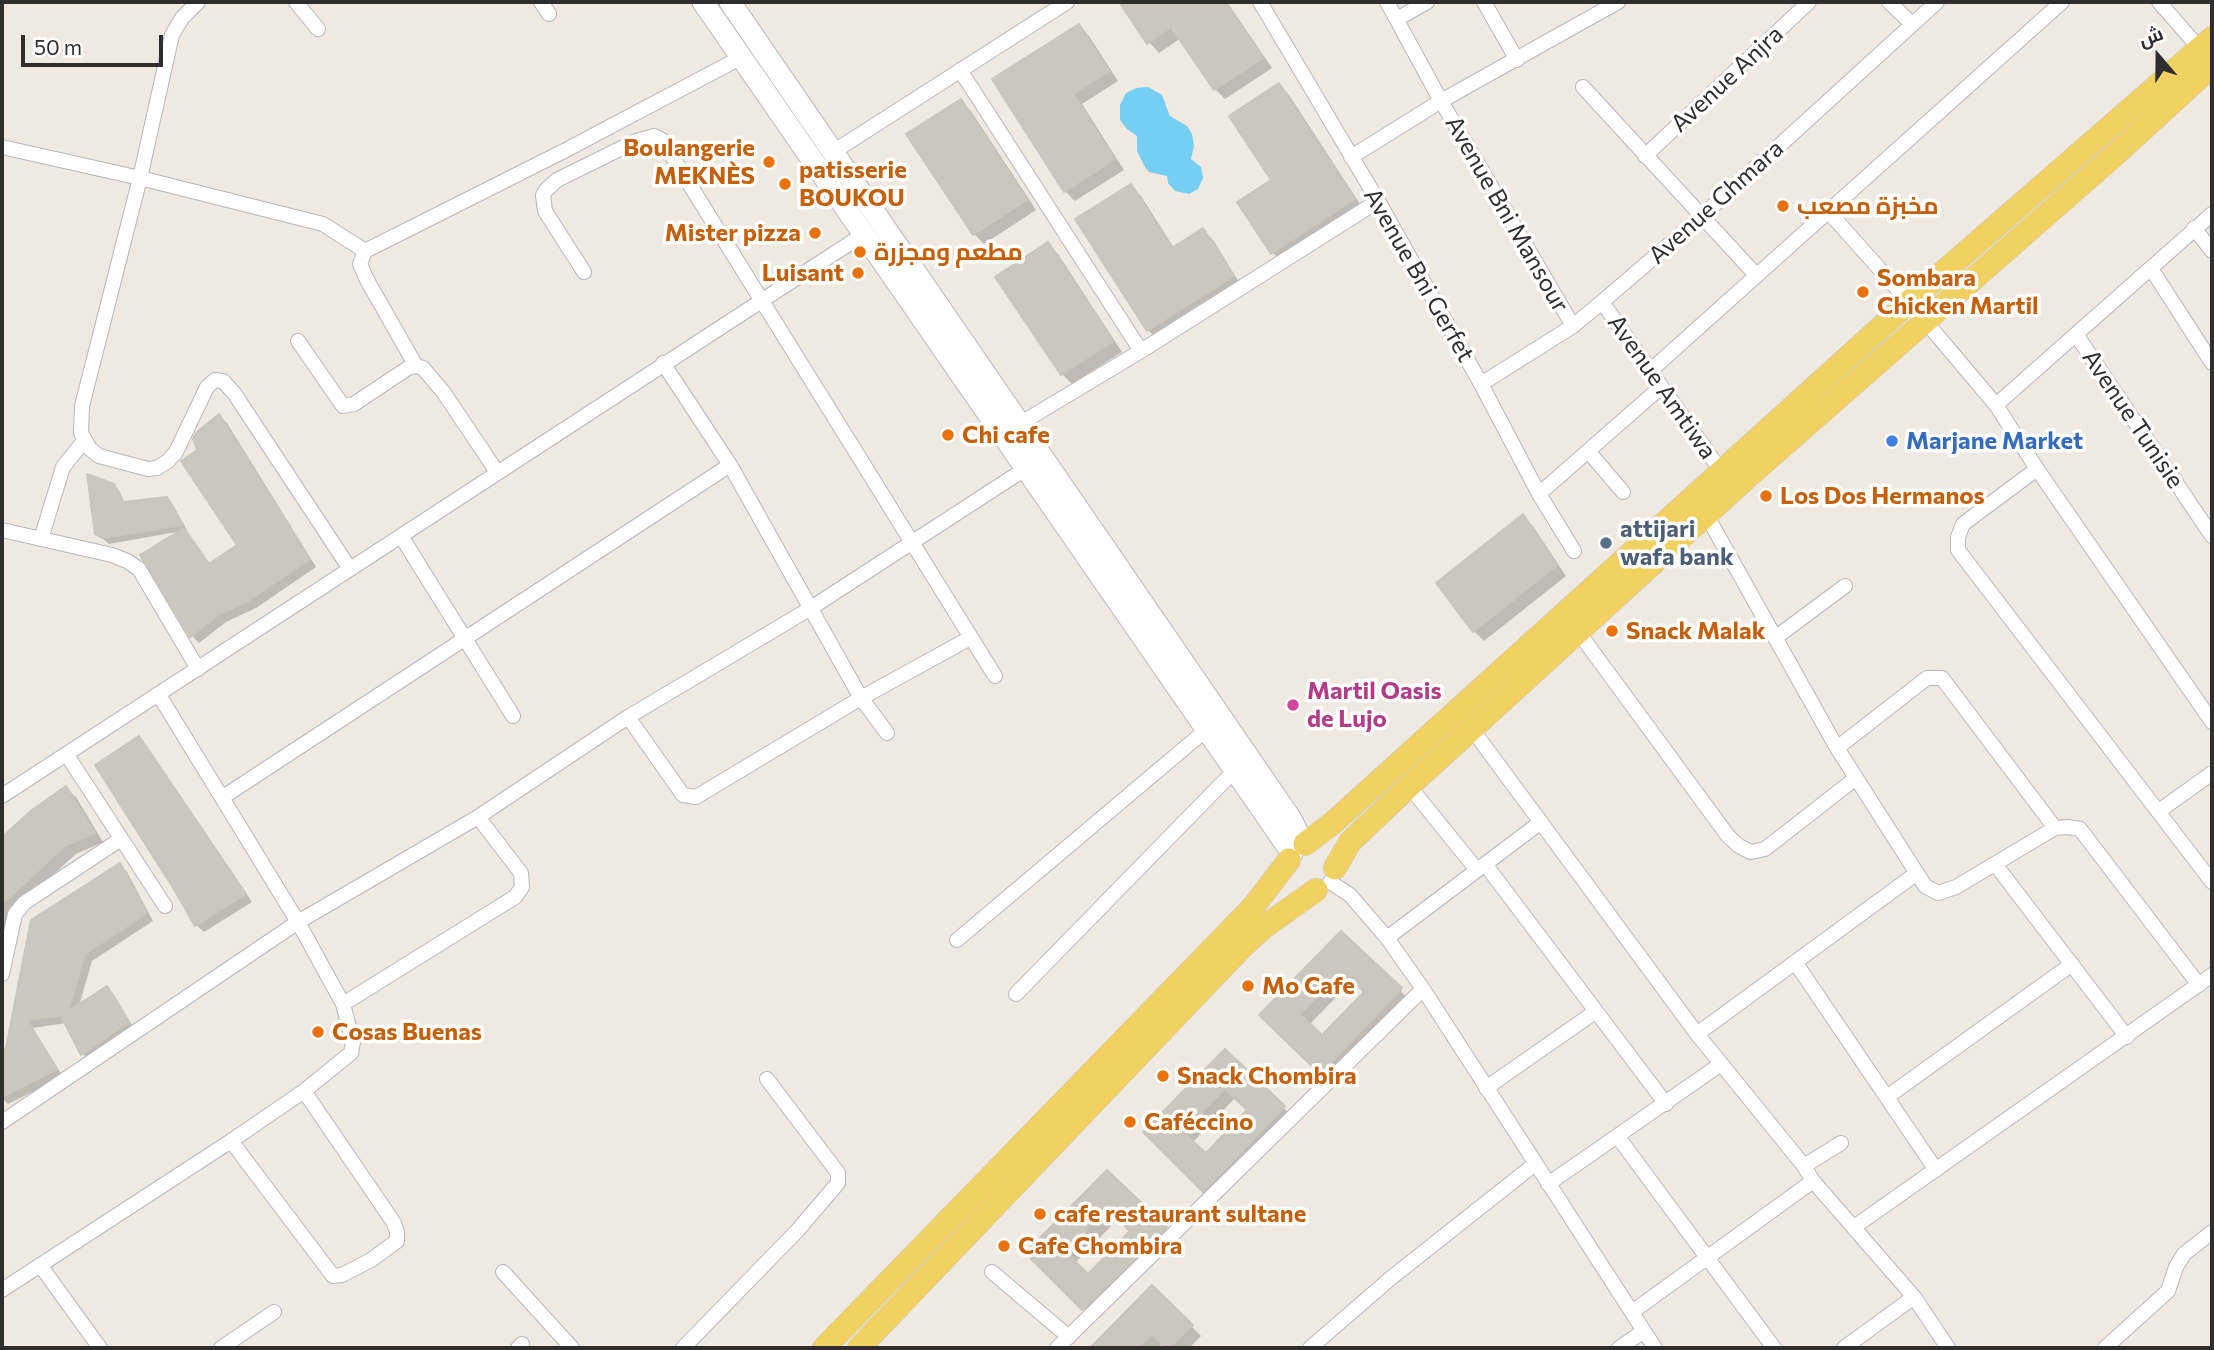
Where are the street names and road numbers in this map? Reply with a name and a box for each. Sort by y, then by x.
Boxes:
street label: Avenue Anjra [1665,20,1789,138]
street label: Avenue Bni Mansour [1439,111,1575,317]
street label: Avenue Ghmara [1643,134,1789,270]
street label: Avenue Bni Gerfet [1358,183,1480,367]
street label: Avenue Amtiwa [1602,309,1722,465]
street label: Avenue Tunisie [2076,344,2190,494]

